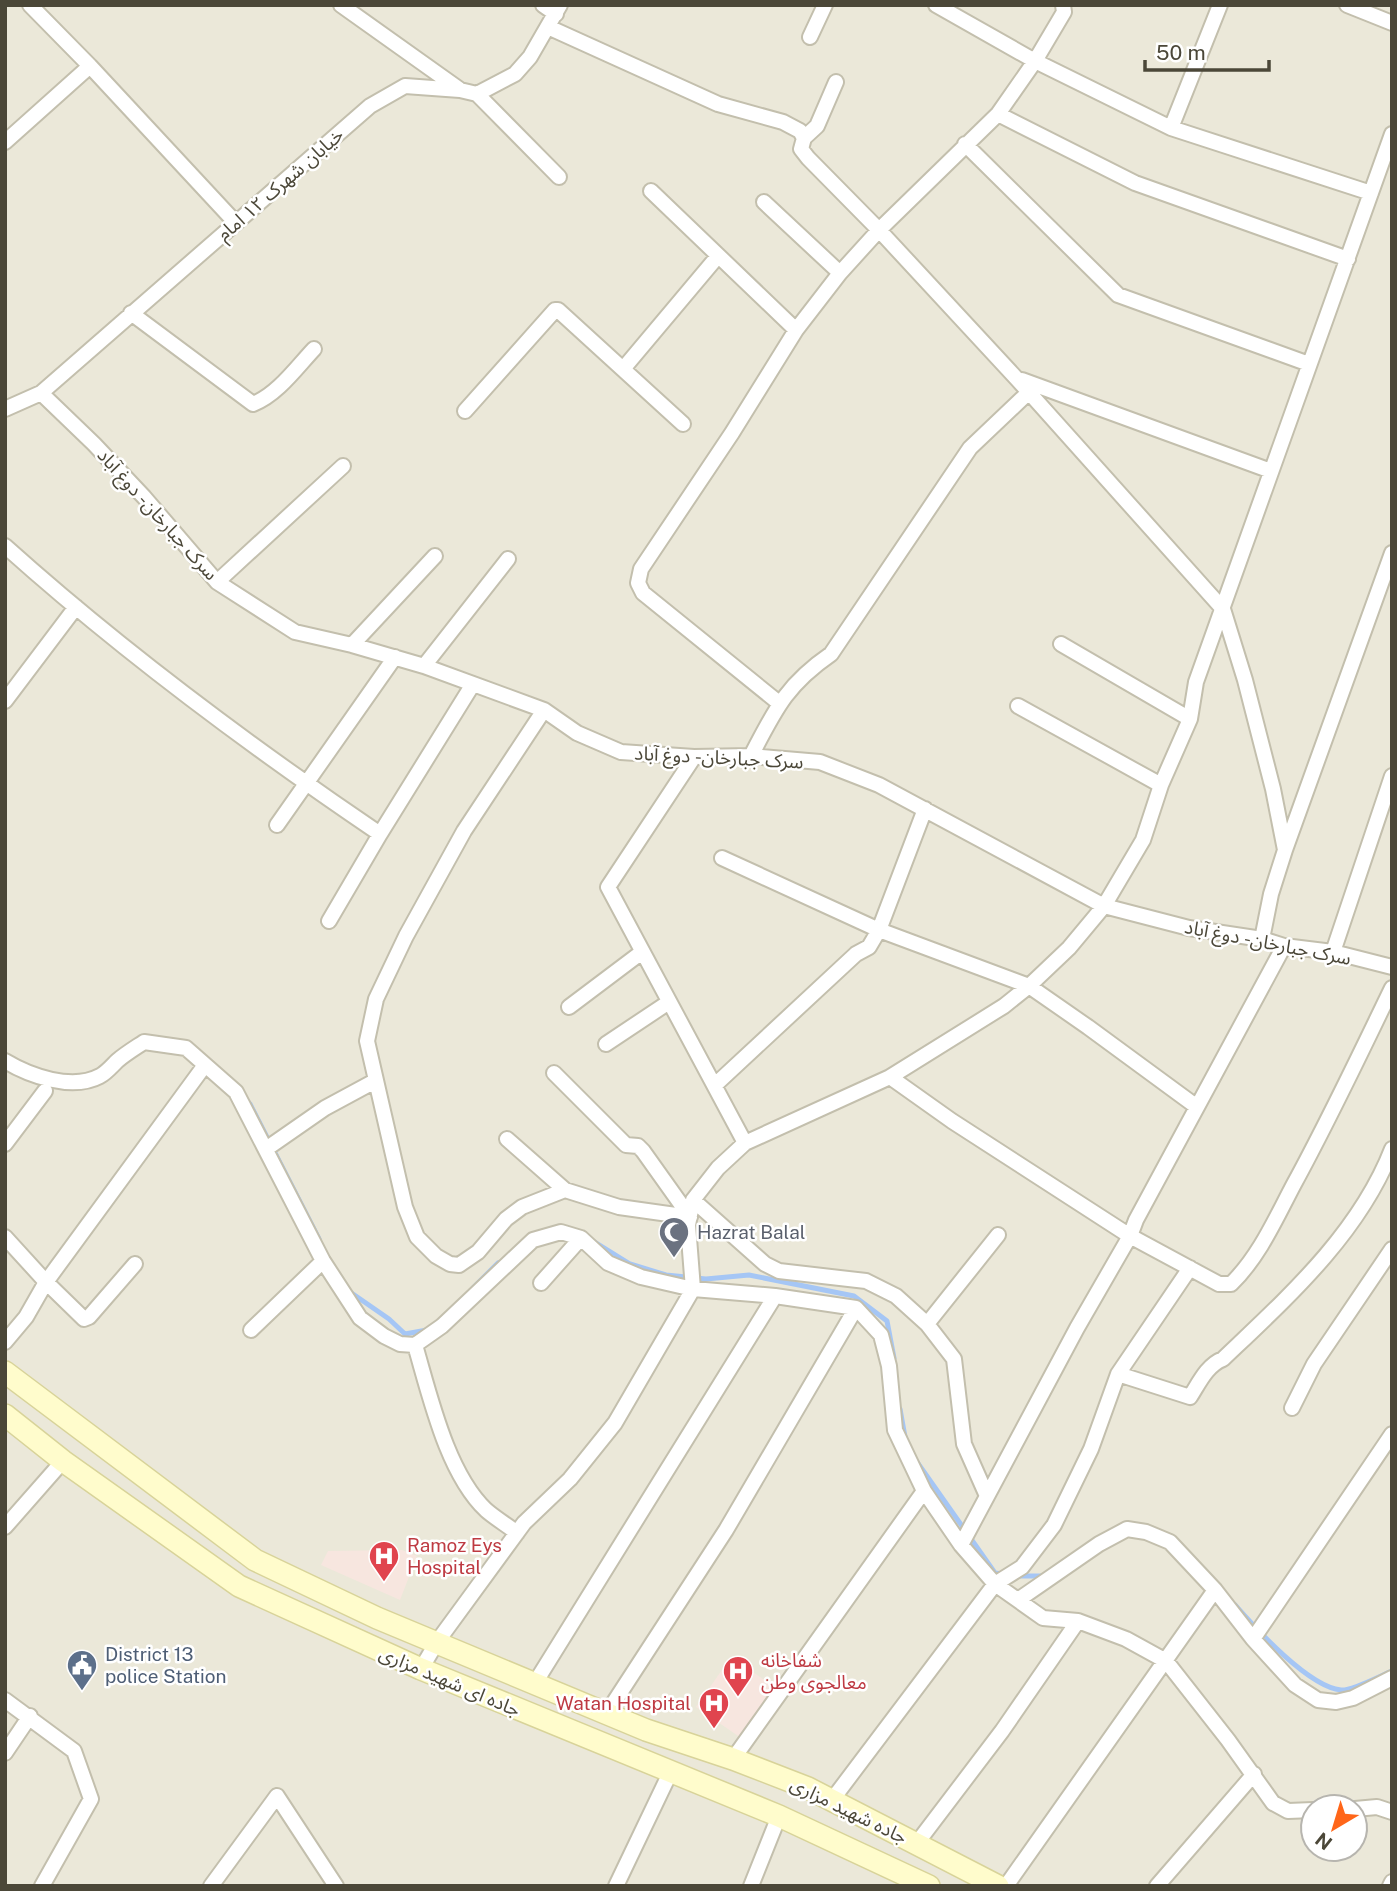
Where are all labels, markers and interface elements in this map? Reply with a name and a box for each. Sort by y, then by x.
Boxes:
scale bar [1145,28,1269,72]
text: 50 m [1156,40,1206,65]
street label: خیابان شهرک ۱۲ امام [212,123,350,248]
street label: سرک جبارخان - دوغ آباد [91,444,223,586]
street label: سرک جبارخان - دوغ آباد [634,742,804,775]
street label: سرک جبارخان - دوغ آباد [1182,915,1353,972]
mosque icon: Hazrat Balal [657,1215,691,1259]
place label: Hazrat Balal [697,1221,805,1243]
place label: Ramoz Eys Hospital [407,1534,502,1578]
hospital icon: Ramoz Eys Hospital [367,1539,401,1583]
street label: جاده ای شهید مزاری [376,1641,524,1722]
place label: District 13 police Station [105,1643,227,1687]
public building icon: District 13 police Station [65,1648,99,1692]
place label: شفاخانه معالجوی وطن [761,1649,867,1694]
hospital icon: شفاخانه معالجوی وطن [721,1654,755,1698]
hospital icon: Watan Hospital [697,1686,731,1730]
place label: Watan Hospital [556,1692,691,1714]
street label: جاده شهید مزاری [786,1772,911,1849]
north arrow [1299,1793,1369,1863]
text: N [1311,1828,1336,1855]

